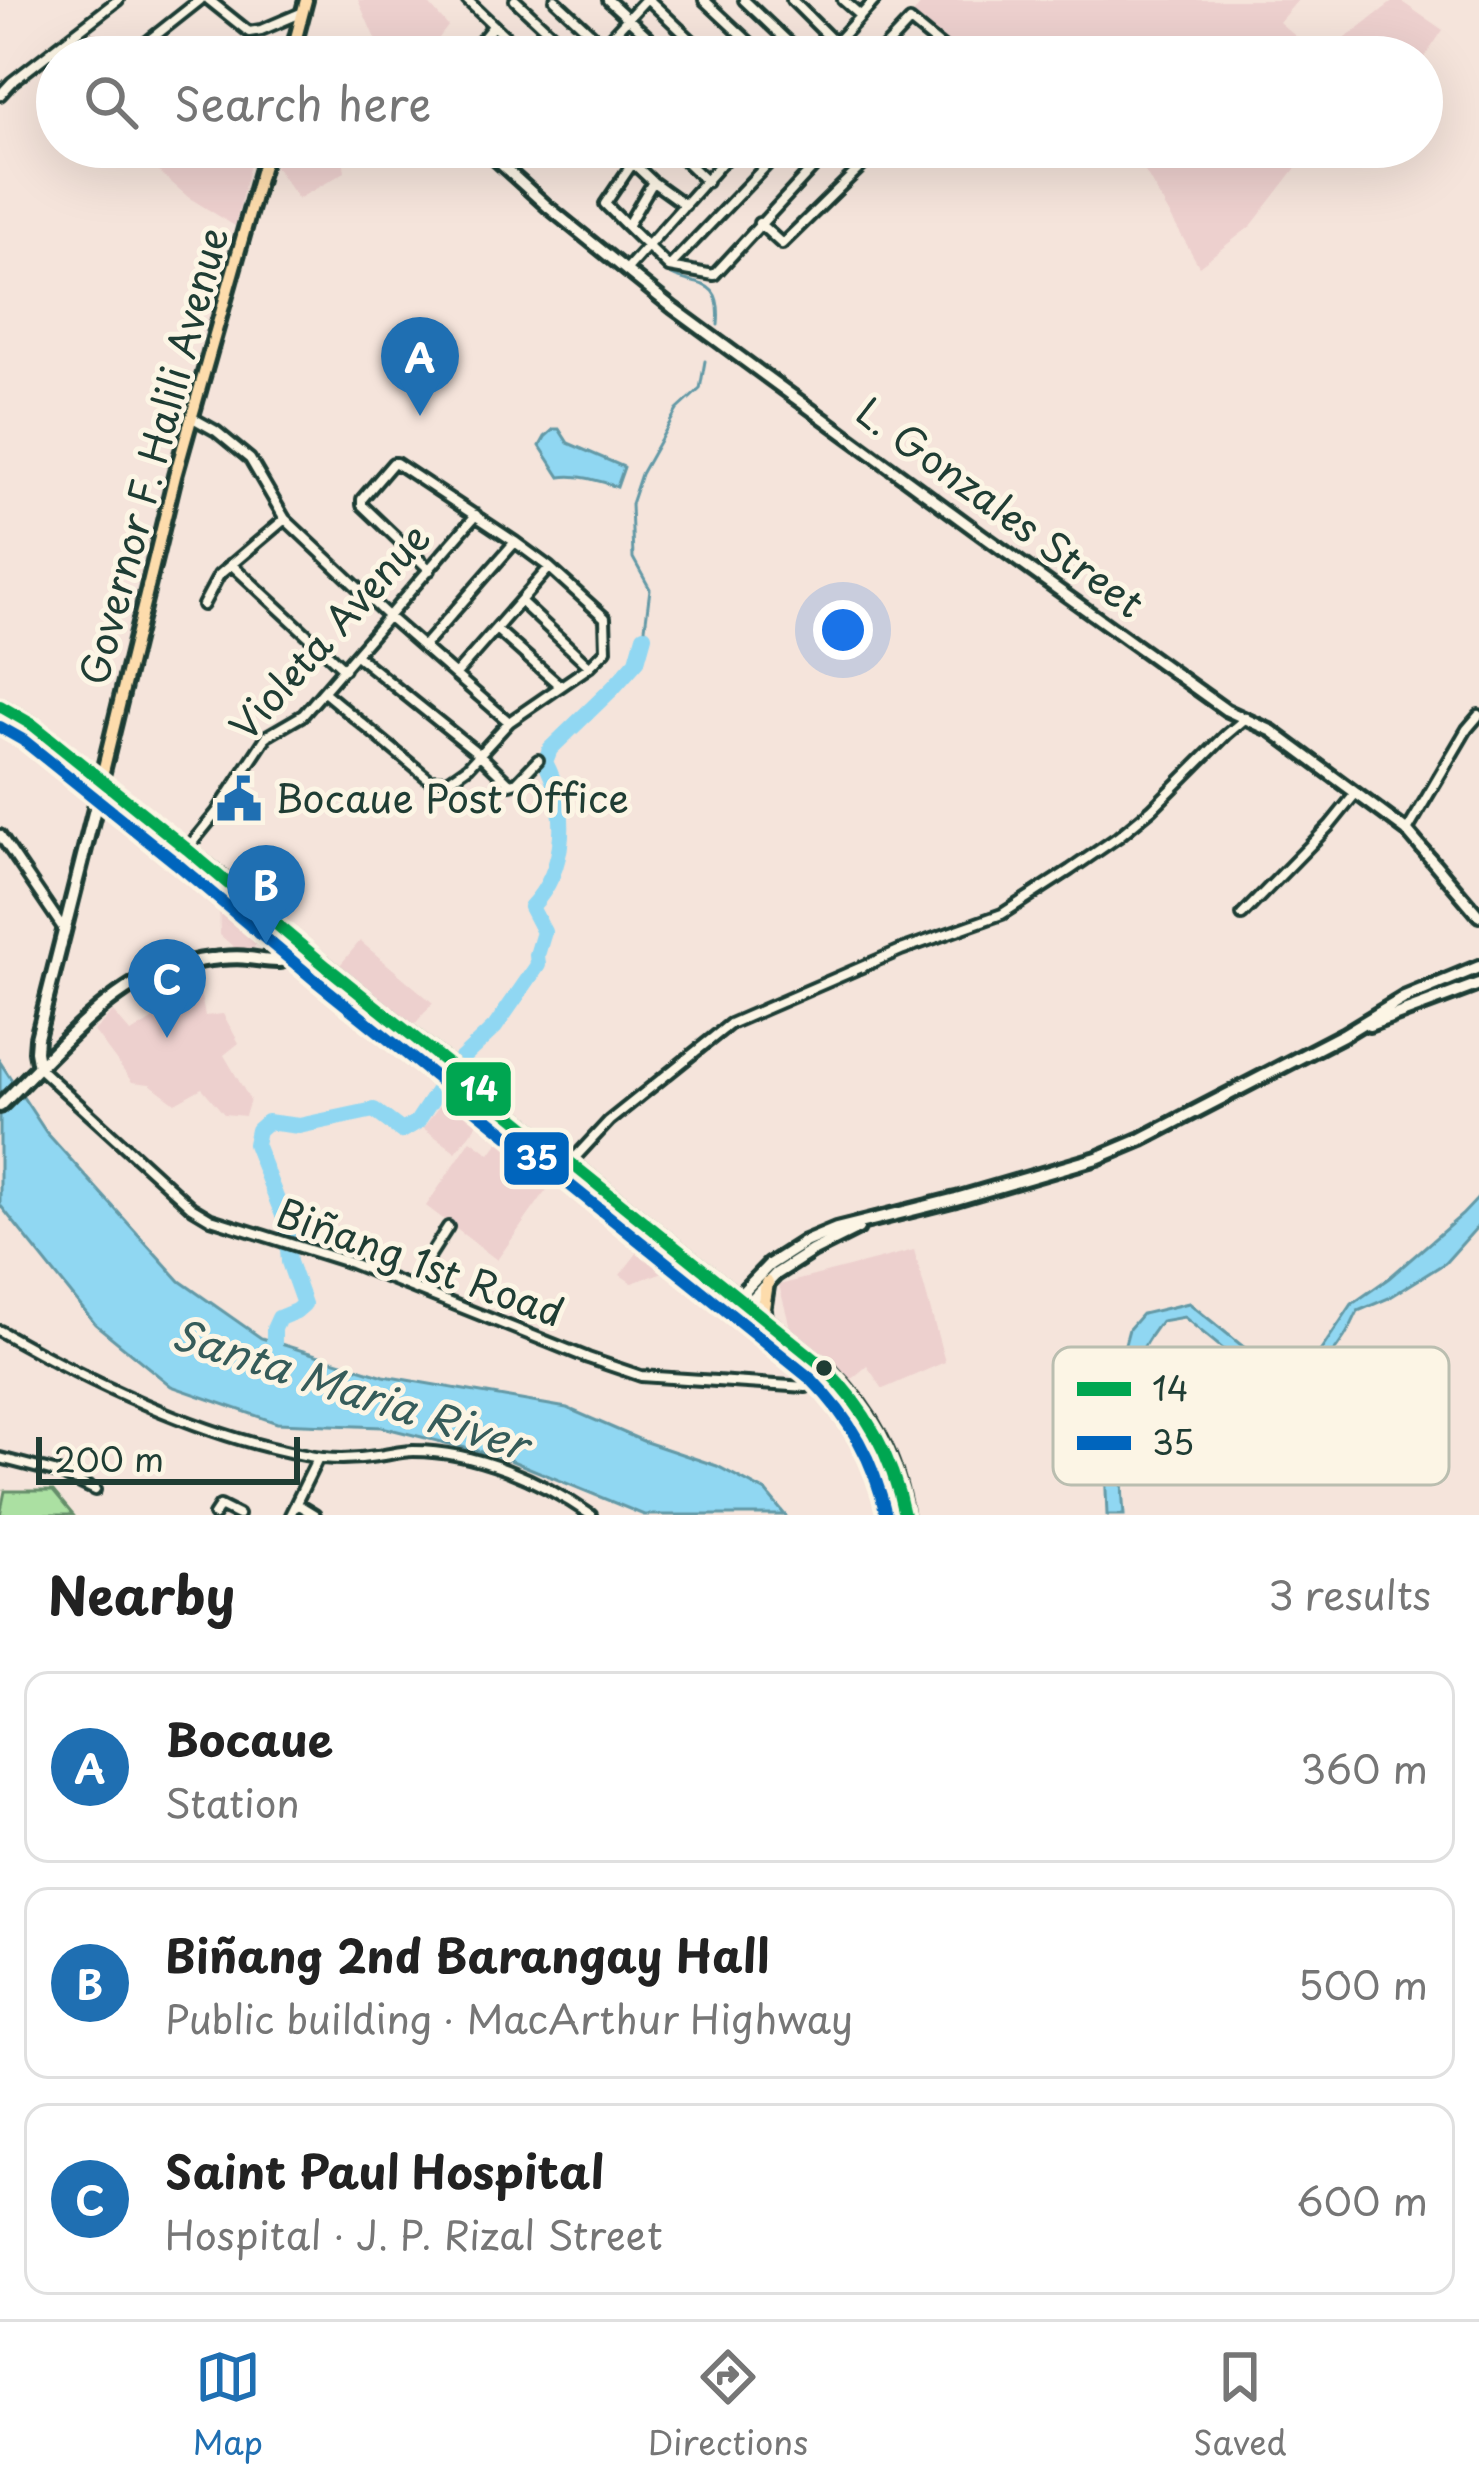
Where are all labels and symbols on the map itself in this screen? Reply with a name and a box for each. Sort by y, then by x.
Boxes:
street label: Governor F. Halili Avenue [62,220,241,691]
pin: A [381,317,459,416]
street label: L. Gonzales Street [845,381,1157,631]
street label: Violeta Avenue [214,508,442,752]
your location [813,600,873,660]
place label: Bocaue Post Office [275,767,629,826]
public building icon: Bocaue Post Office [214,774,264,824]
pin: B [227,845,305,944]
pin: C [128,939,206,1038]
line badge: 14 [444,1060,513,1118]
text: 14 [460,1062,498,1112]
line badge: 35 [502,1130,571,1187]
text: 35 [516,1131,558,1181]
street label: Biñang 1st Road [269,1181,573,1340]
water label: Santa Maria River [165,1300,542,1476]
legend [1053,1347,1449,1485]
unlabelled marker [813,1357,835,1379]
text: 14 [1152,1362,1189,1412]
text: 35 [1152,1416,1194,1466]
scale bar [36,1431,300,1484]

